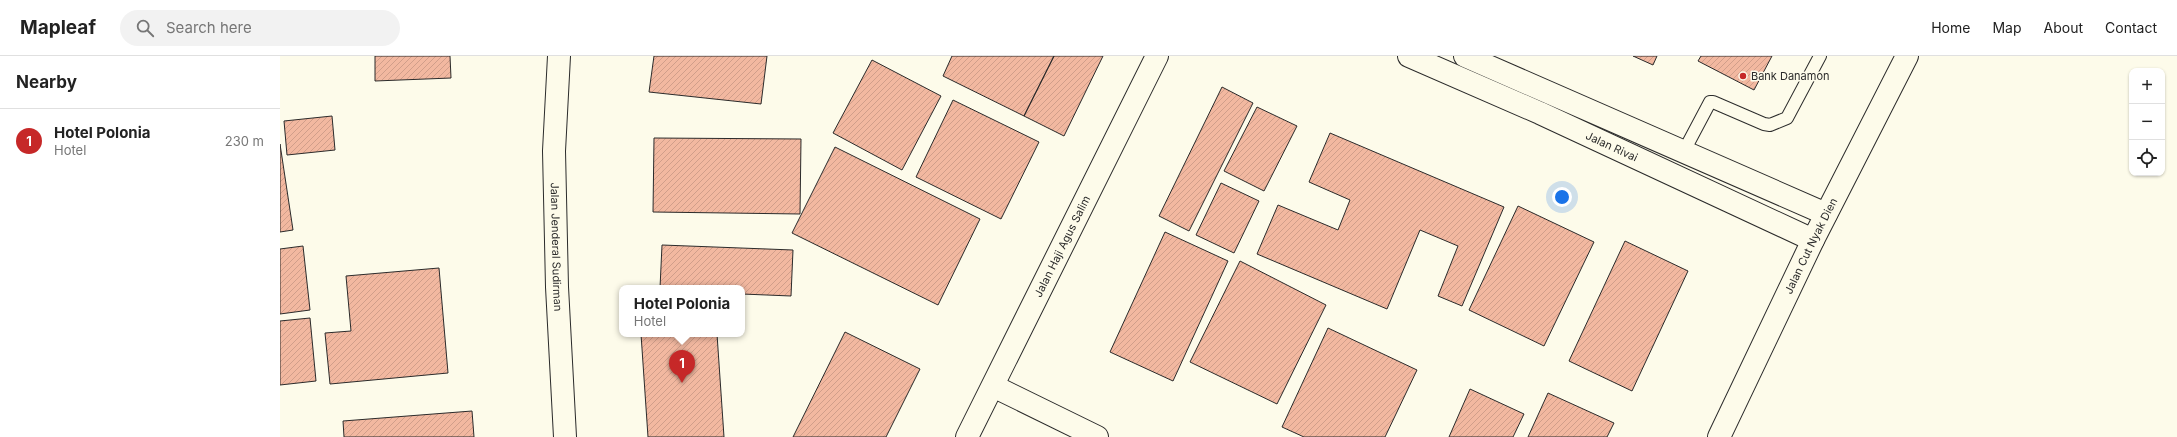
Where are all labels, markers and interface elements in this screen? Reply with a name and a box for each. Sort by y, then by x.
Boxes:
search box [120,10,400,46]
text: Mapleaf [20,16,96,39]
icon: search [134,17,156,39]
text: Search here [166,18,252,37]
text: Home [1931,19,1970,36]
text: Map [1992,19,2022,36]
text: About [2044,19,2083,36]
text: Contact [2105,19,2157,36]
map controls [2129,68,2165,176]
button: + [2129,68,2165,104]
place label: Bank Danamon [1751,69,1830,83]
marker: Bank Danamon [1738,71,1748,81]
text: Nearby [16,72,77,92]
button: − [2129,104,2165,140]
text: Hotel Polonia [54,123,150,142]
street label: Jalan Rivai [1584,128,1640,164]
text: 1 [26,133,32,149]
text: 230 m [225,133,264,149]
button: locate [2129,140,2165,176]
text: Hotel [54,142,86,158]
street label: Jalan Jenderal Sudirman [548,182,565,312]
your location [1552,187,1572,207]
street label: Jalan Haji Agus Salim [1031,193,1093,300]
street label: Jalan Cut Nyak Dien [1781,195,1840,296]
popup [619,285,745,337]
text: Hotel Polonia [634,294,730,313]
text: Hotel [634,313,666,329]
pin: 1 [669,350,695,383]

